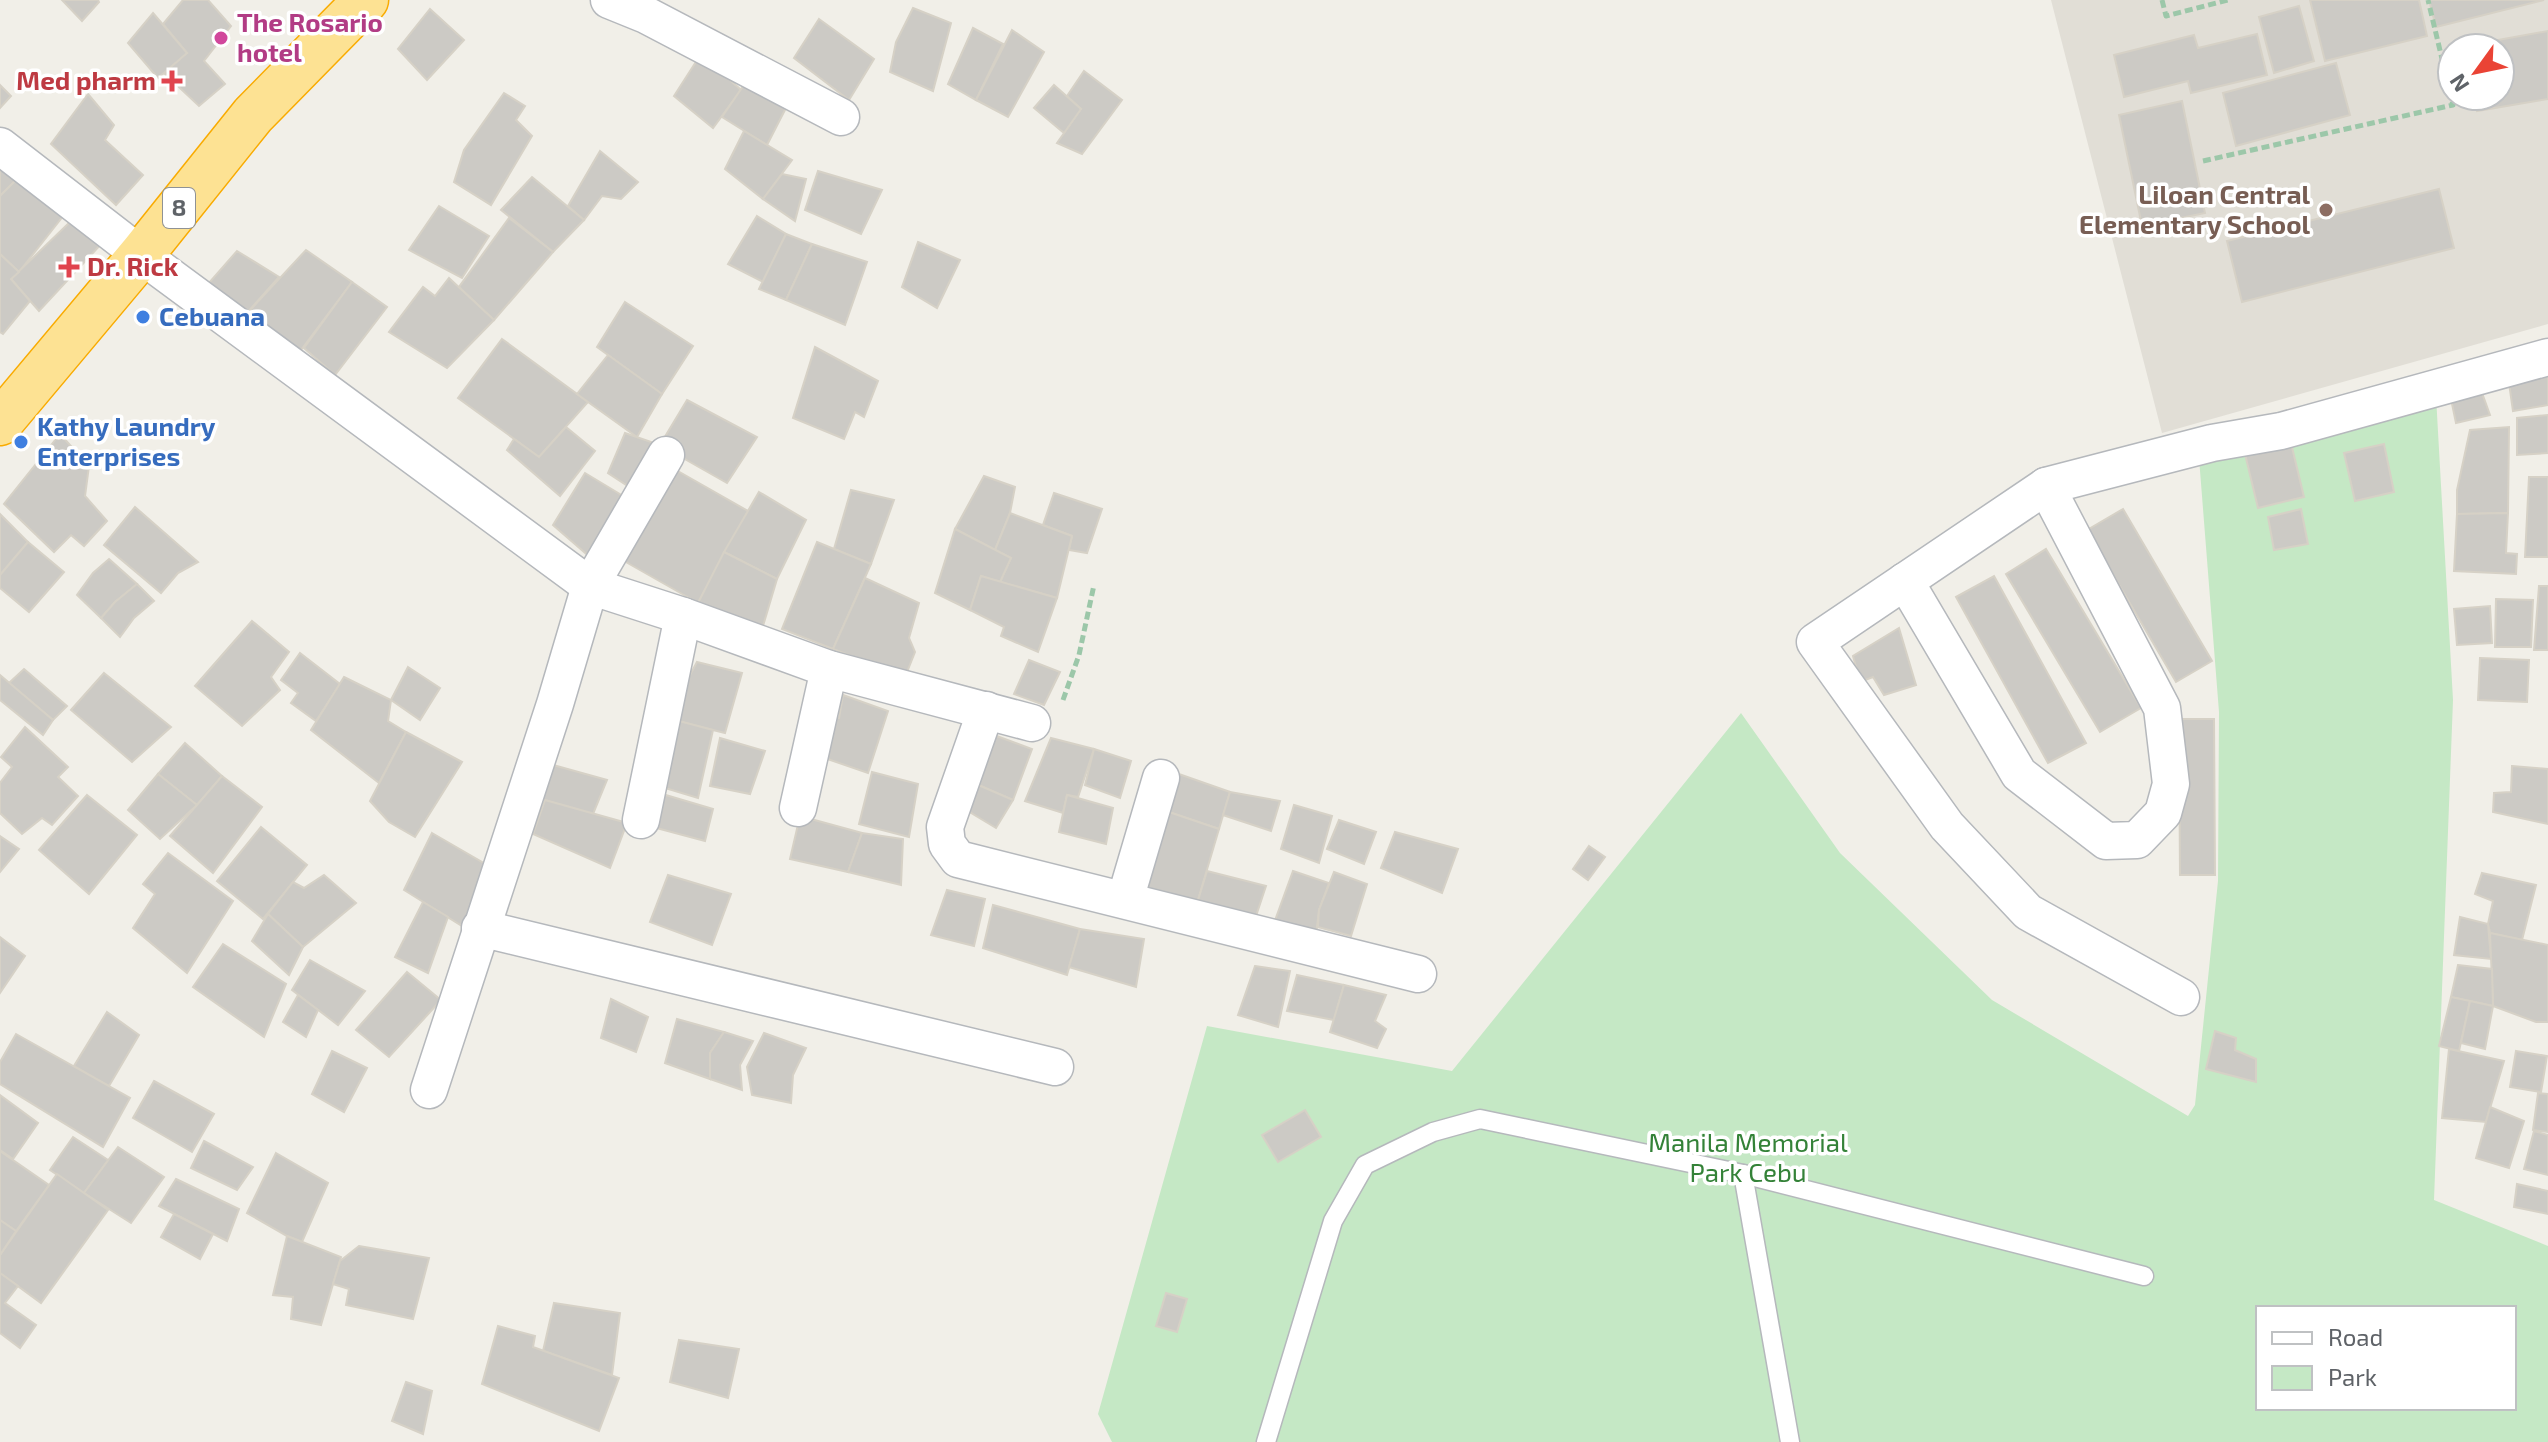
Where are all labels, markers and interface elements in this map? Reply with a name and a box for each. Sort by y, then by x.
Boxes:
place label: The Rosario hotel [237,6,383,67]
marker: The Rosario hotel [212,29,230,47]
north arrow [2436,32,2516,112]
place label: Med pharm [16,64,156,95]
text: N [2443,70,2474,97]
marker: Med pharm [163,72,181,90]
place label: Liloan Central Elementary School [2079,178,2310,240]
road number: 8 [163,188,195,228]
marker: Liloan Central Elementary School [2317,201,2335,219]
place label: Dr. Rick [87,250,179,281]
marker: Dr. Rick [58,256,80,278]
place label: Cebuana [159,300,265,331]
marker: Cebuana [134,308,152,326]
place label: Kathy Laundry Enterprises [37,410,216,471]
marker: Kathy Laundry Enterprises [12,433,30,451]
park label: Manila Memorial Park Cebu [1648,1126,1848,1187]
legend [2256,1306,2516,1410]
text: Road [2328,1322,2383,1351]
text: Park [2328,1362,2377,1391]

